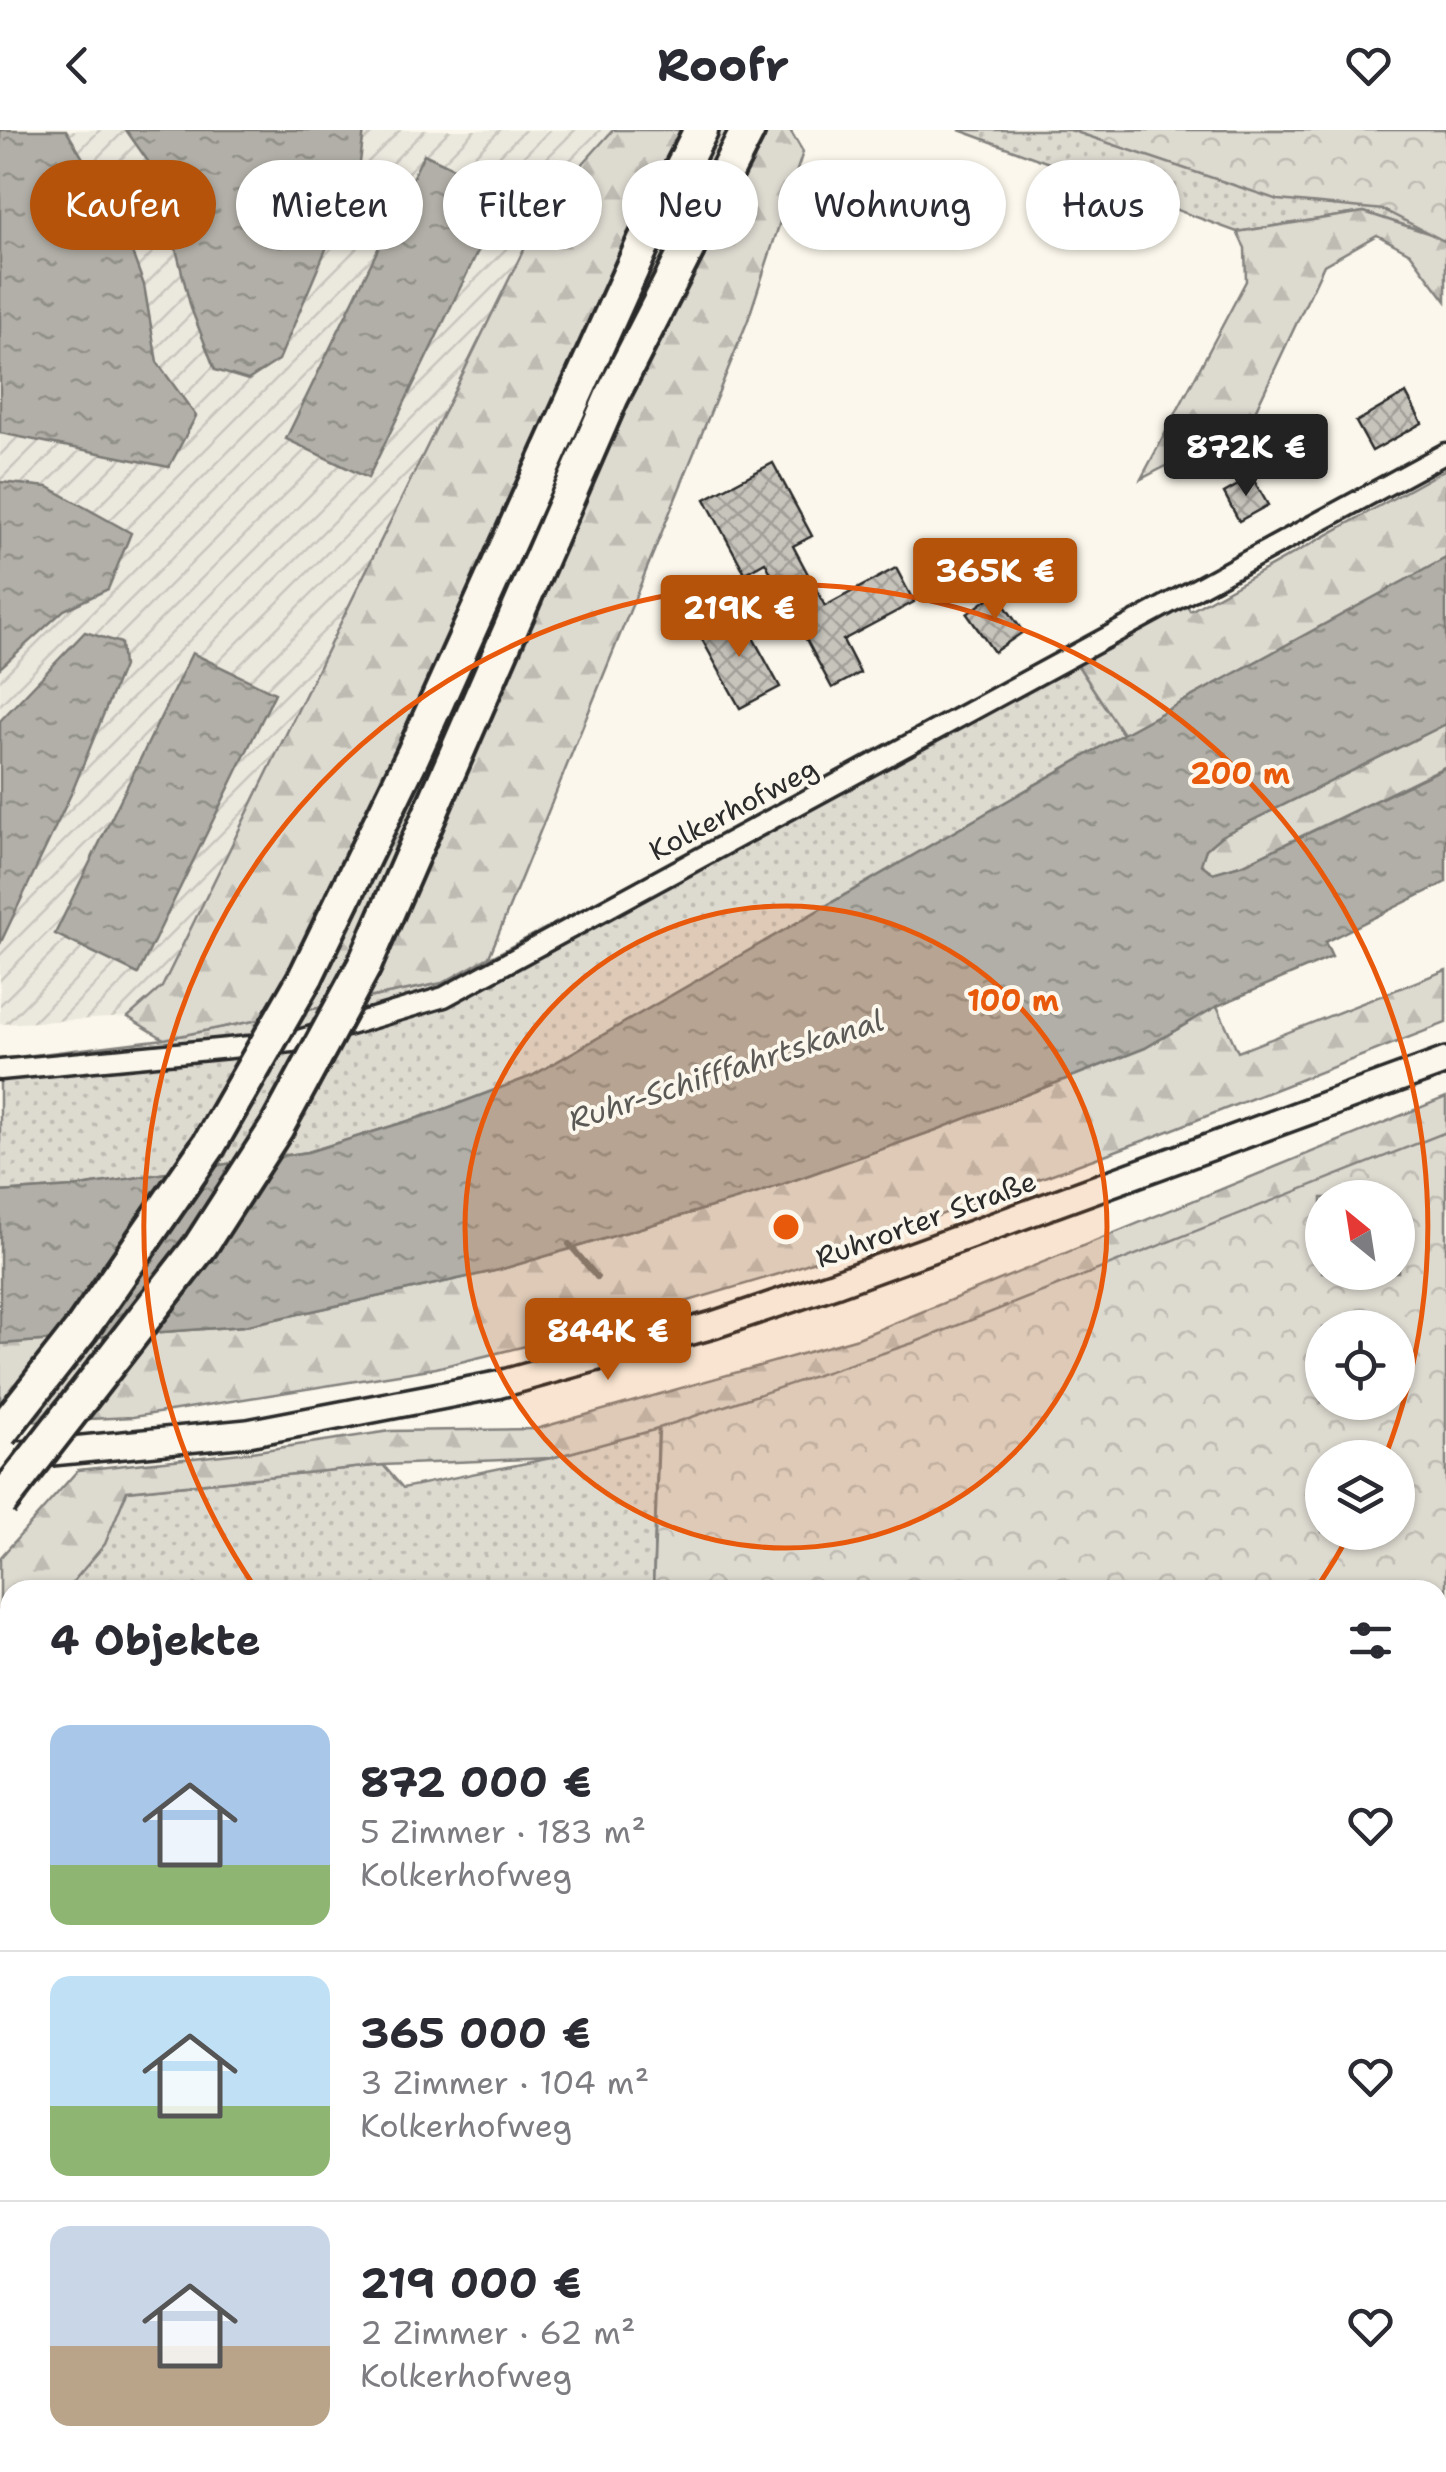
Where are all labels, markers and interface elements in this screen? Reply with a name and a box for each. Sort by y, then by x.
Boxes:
text: Roofr [657,35,789,95]
icon: back [50,38,105,93]
icon: heart [1341,38,1396,93]
chip: Kaufen [30,160,216,250]
chip: Mieten [236,160,423,250]
chip: Filter [443,160,602,250]
chip: Neu [622,160,758,250]
chip: Wohnung [778,160,1006,250]
chip: Haus [1026,160,1180,250]
pin: 872K € [1165,414,1327,499]
text: 872K € [1186,425,1306,468]
pin: 365K € [914,538,1076,623]
text: 365K € [935,549,1055,592]
pin: 219K € [658,575,820,660]
text: 219K € [683,586,795,629]
street label: Kolkerhofweg [642,749,824,869]
text: 200 m [1190,753,1290,794]
text: 100 m [967,980,1059,1021]
water label: Ruhr-Schifffahrtskanal [563,1000,889,1140]
street label: Ruhrorter Straße [810,1161,1042,1277]
north arrow [1305,1180,1415,1290]
map controls [1305,1180,1415,1550]
centre of rings [768,1209,804,1245]
pin: 844K € [527,1298,689,1383]
text: 844K € [547,1309,669,1352]
button: locate [1305,1310,1415,1420]
button: layers [1305,1440,1415,1550]
text: 4 Objekte [50,1612,261,1668]
icon: filters [1343,1613,1398,1668]
text: 872 000 € [360,1754,592,1810]
icon: home [130,1765,250,1885]
icon: heart [1343,1798,1398,1853]
text: 5 Zimmer · 183 m² [360,1810,646,1853]
text: Kolkerhofweg [360,1853,572,1896]
text: 365 000 € [360,2005,591,2061]
icon: home [130,2016,250,2136]
icon: heart [1343,2049,1398,2104]
text: 3 Zimmer · 104 m² [360,2061,649,2104]
text: Kolkerhofweg [360,2104,572,2147]
text: 219 000 € [360,2255,582,2311]
icon: home [130,2266,250,2386]
icon: heart [1343,2299,1398,2354]
text: 2 Zimmer · 62 m² [360,2311,636,2354]
text: Kolkerhofweg [360,2354,572,2397]

